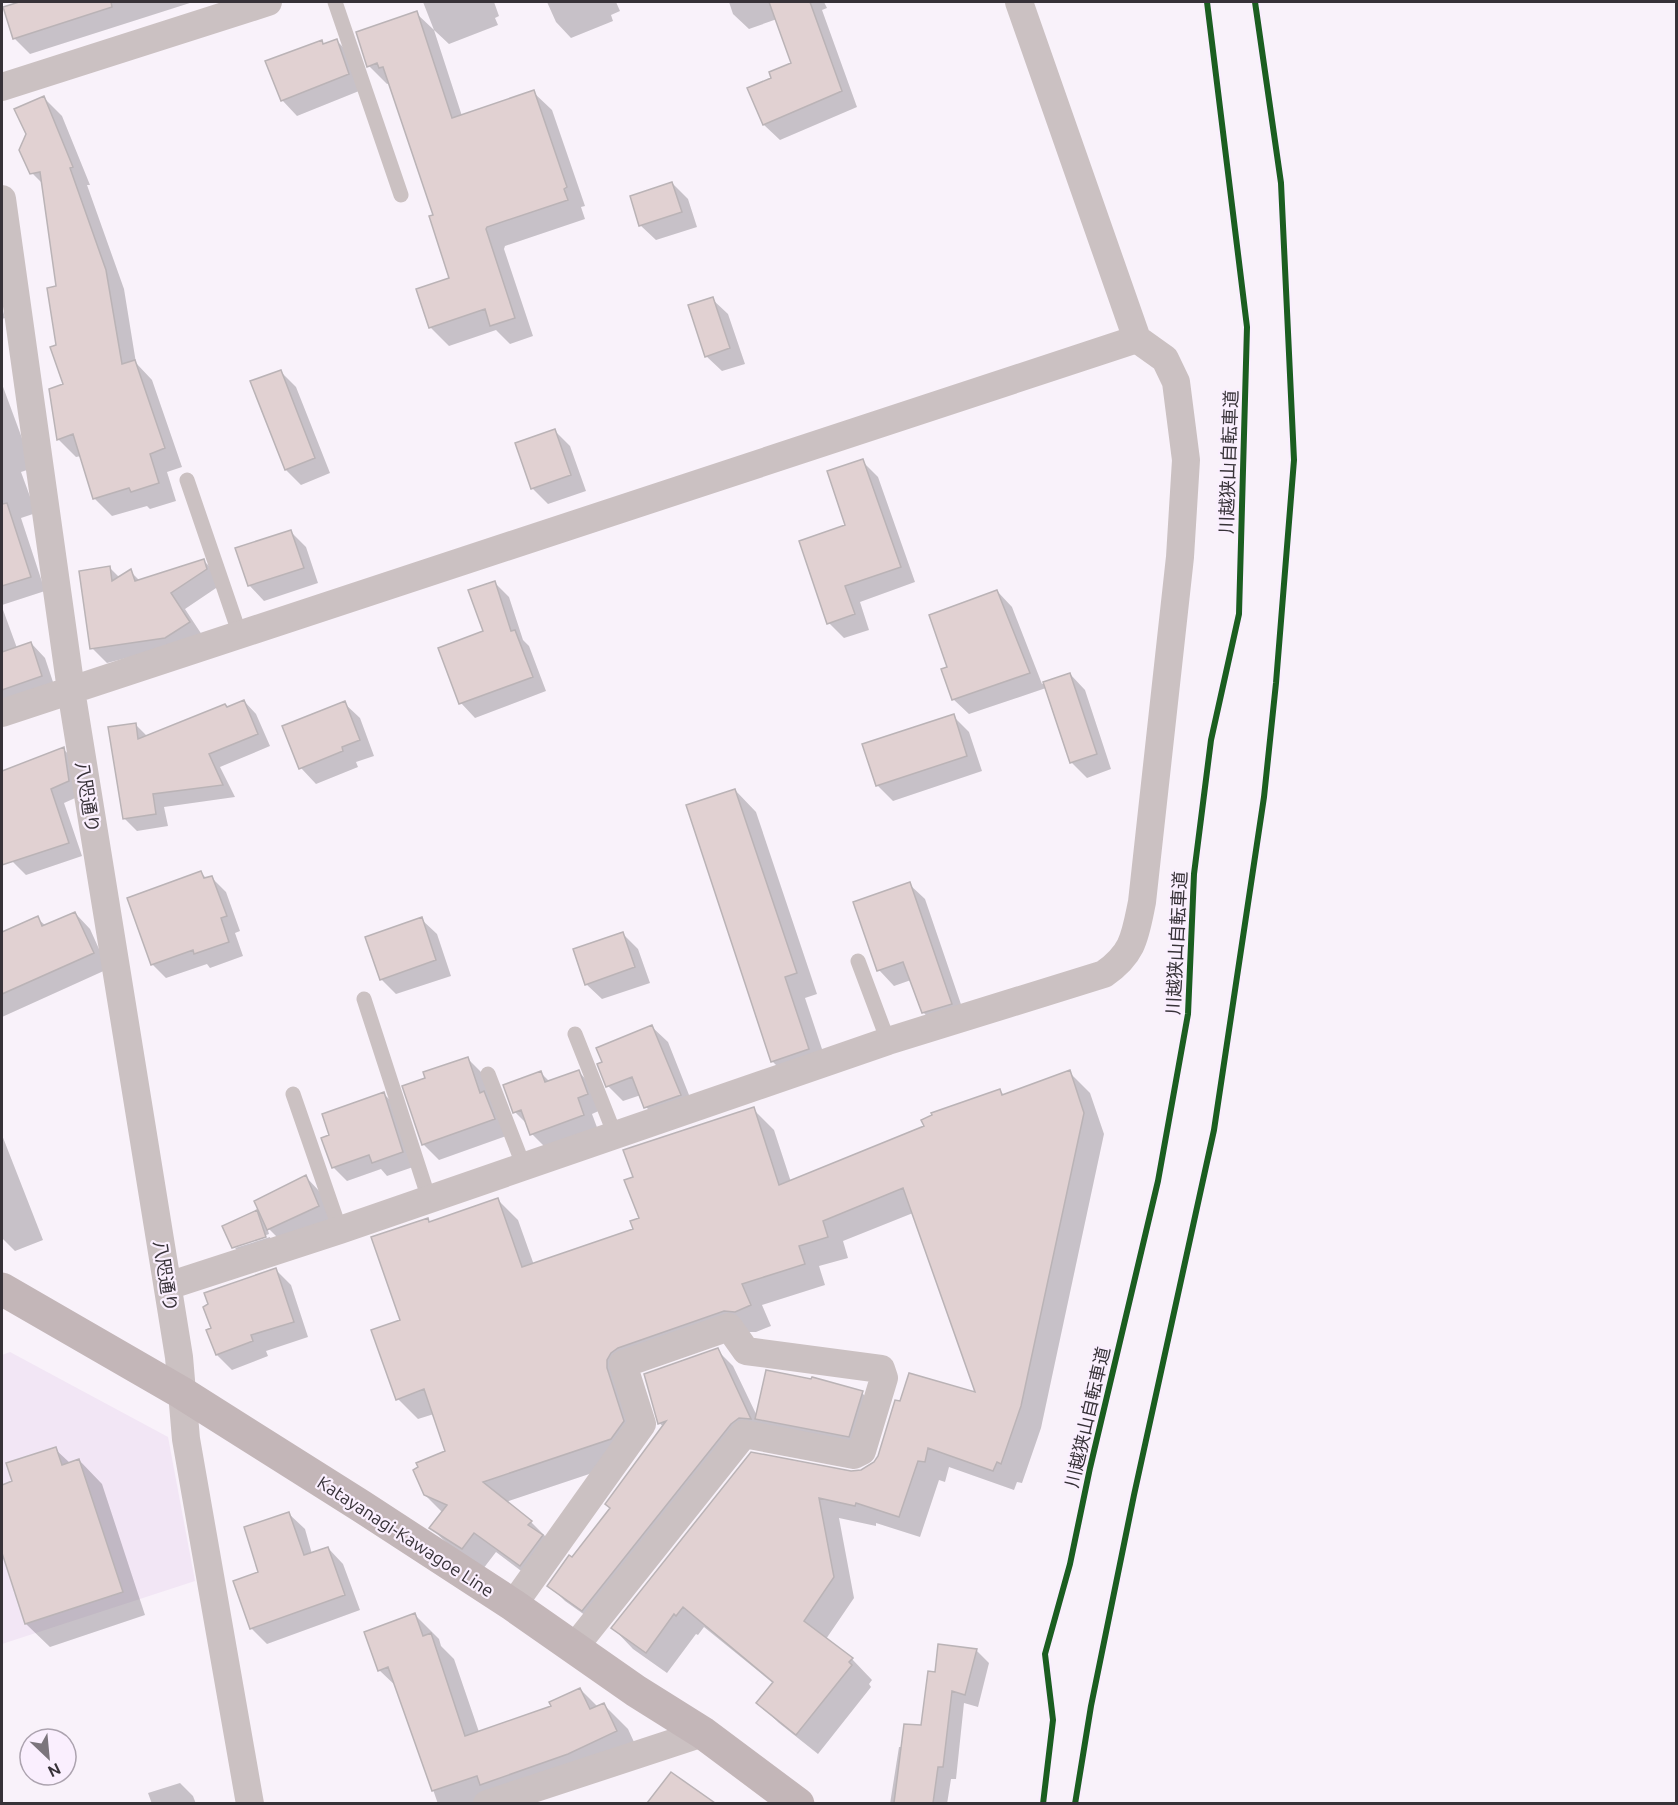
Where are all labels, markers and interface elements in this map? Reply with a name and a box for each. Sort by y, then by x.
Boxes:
street label: 川越狭山自転車道 [1215,390,1241,534]
street label: 八咫通り [72,760,104,834]
street label: 川越狭山自転車道 [1162,871,1190,1015]
street label: 八咫通り [150,1239,182,1313]
street label: 川越狭山自転車道 [1061,1345,1113,1489]
street label: Katayanagi-Kawagoe Line [314,1472,498,1600]
north arrow [18,1727,78,1787]
text: N [45,1760,64,1781]

